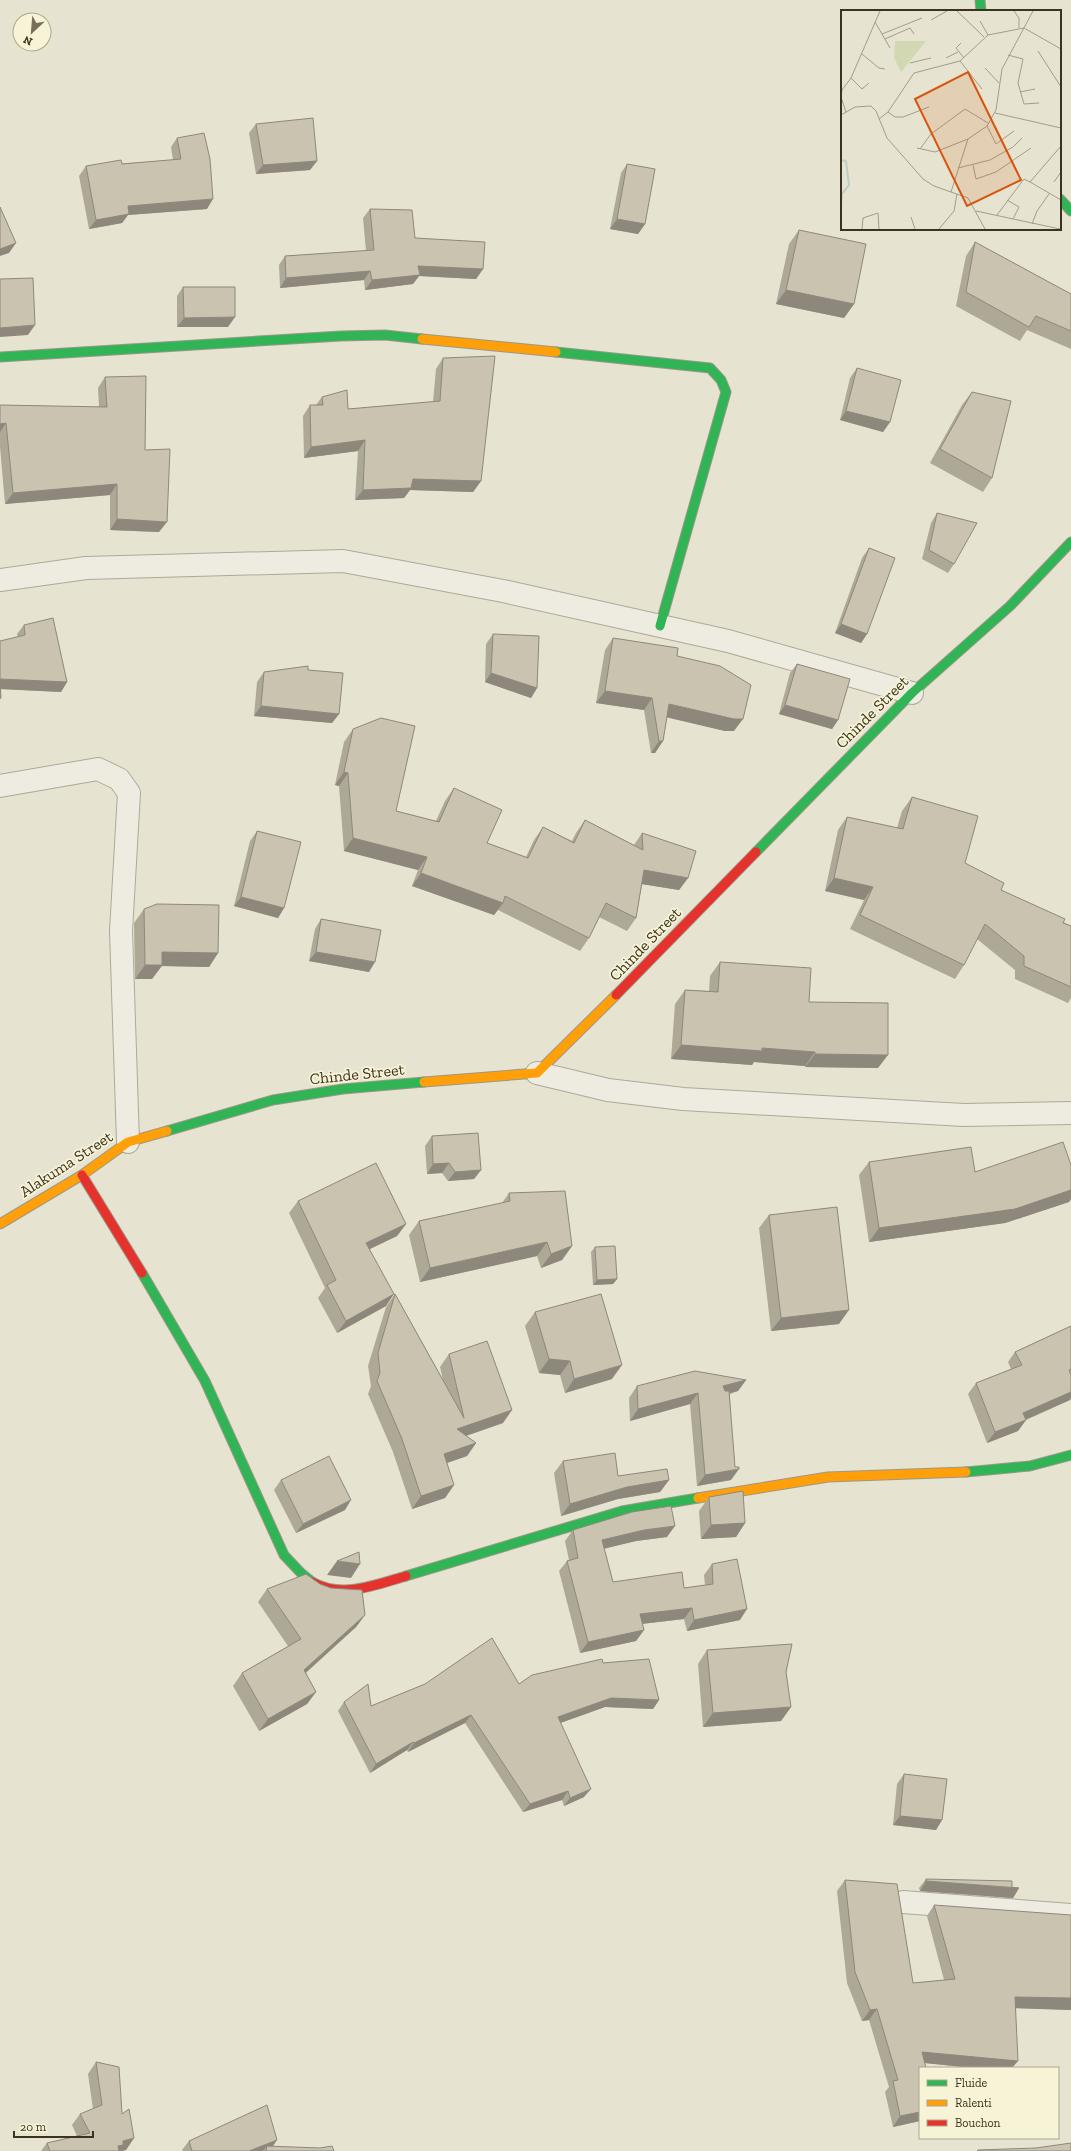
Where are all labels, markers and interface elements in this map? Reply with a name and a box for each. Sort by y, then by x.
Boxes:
inset map [841,10,1061,230]
north arrow [12,12,52,52]
text: N [21,33,34,48]
street label: Chinde Street [832,672,912,752]
street label: Chinde Street [605,903,685,985]
street label: Chinde Street [309,1060,405,1088]
street label: Alakuma Street [16,1127,116,1201]
legend [919,2067,1059,2139]
text: Fluide [955,2076,988,2090]
text: Ralenti [955,2096,992,2110]
scale bar [14,2113,93,2139]
text: Bouchon [955,2116,1001,2130]
text: 20 m [20,2120,47,2134]

